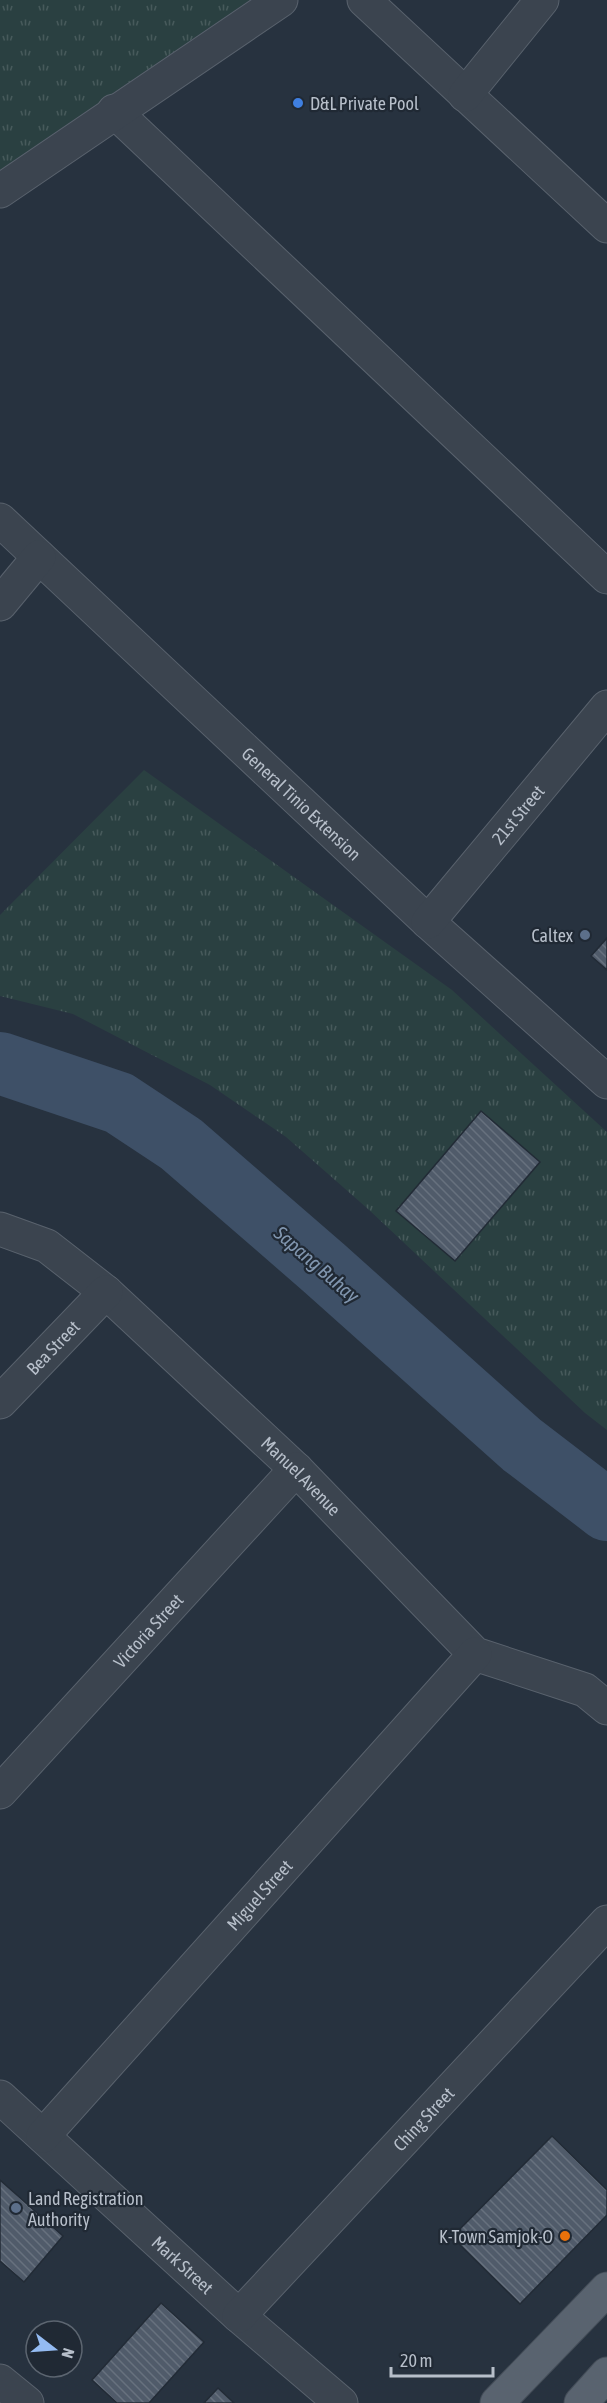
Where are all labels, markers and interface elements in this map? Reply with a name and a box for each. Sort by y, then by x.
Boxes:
place label: D&L Private Pool [310,93,419,114]
marker: D&L Private Pool [291,96,305,110]
street label: General Tinio Extension [238,743,366,864]
street label: 21st Street [487,781,548,848]
place label: Caltex [531,925,573,946]
marker: Caltex [578,928,592,942]
water label: Sapang Buhay [269,1220,365,1308]
street label: Bea Street [22,1316,84,1379]
street label: Manuel Avenue [257,1432,345,1520]
street label: Victoria Street [109,1589,187,1672]
street label: Miguel Street [222,1855,296,1934]
street label: Ching Street [389,2082,458,2155]
place label: Land Registration Authority [28,2188,144,2230]
marker: Land Registration Authority [9,2201,23,2215]
place label: K-Town Samjok-O [439,2226,553,2247]
marker: K-Town Samjok-O [558,2229,572,2243]
street label: Mark Street [148,2231,218,2298]
north arrow [24,2319,84,2379]
scale bar [391,2340,493,2378]
text: N [58,2346,78,2361]
text: 20 m [400,2350,432,2371]

